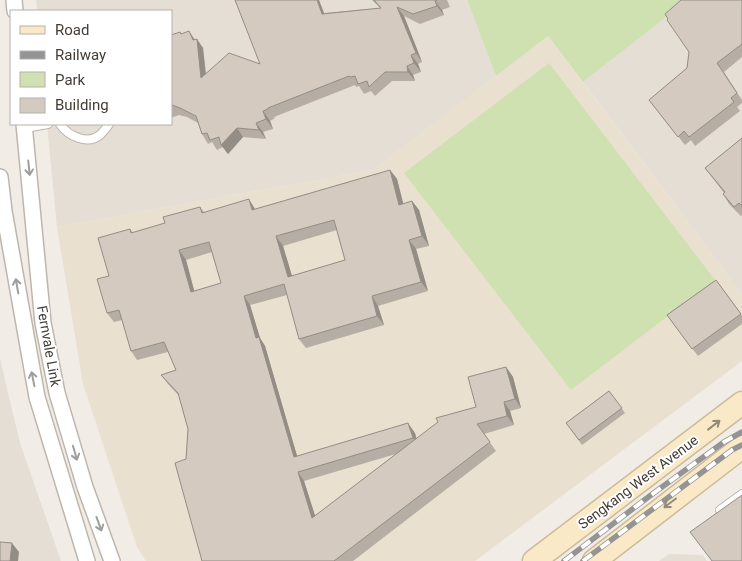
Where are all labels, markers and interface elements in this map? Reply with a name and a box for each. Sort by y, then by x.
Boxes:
legend [10,10,172,125]
text: Road [55,21,89,39]
text: Railway [55,46,106,64]
text: Park [55,71,86,89]
text: Building [55,96,109,114]
one-way arrow [24,160,34,176]
one-way arrow [11,279,21,295]
street label: Fernvale Link [34,304,64,389]
one-way arrow [28,372,38,388]
one-way arrow [707,419,720,430]
street label: Sengkang West Avenue [575,432,701,532]
one-way arrow [71,444,81,460]
one-way arrow [664,497,677,508]
one-way arrow [95,516,104,531]

